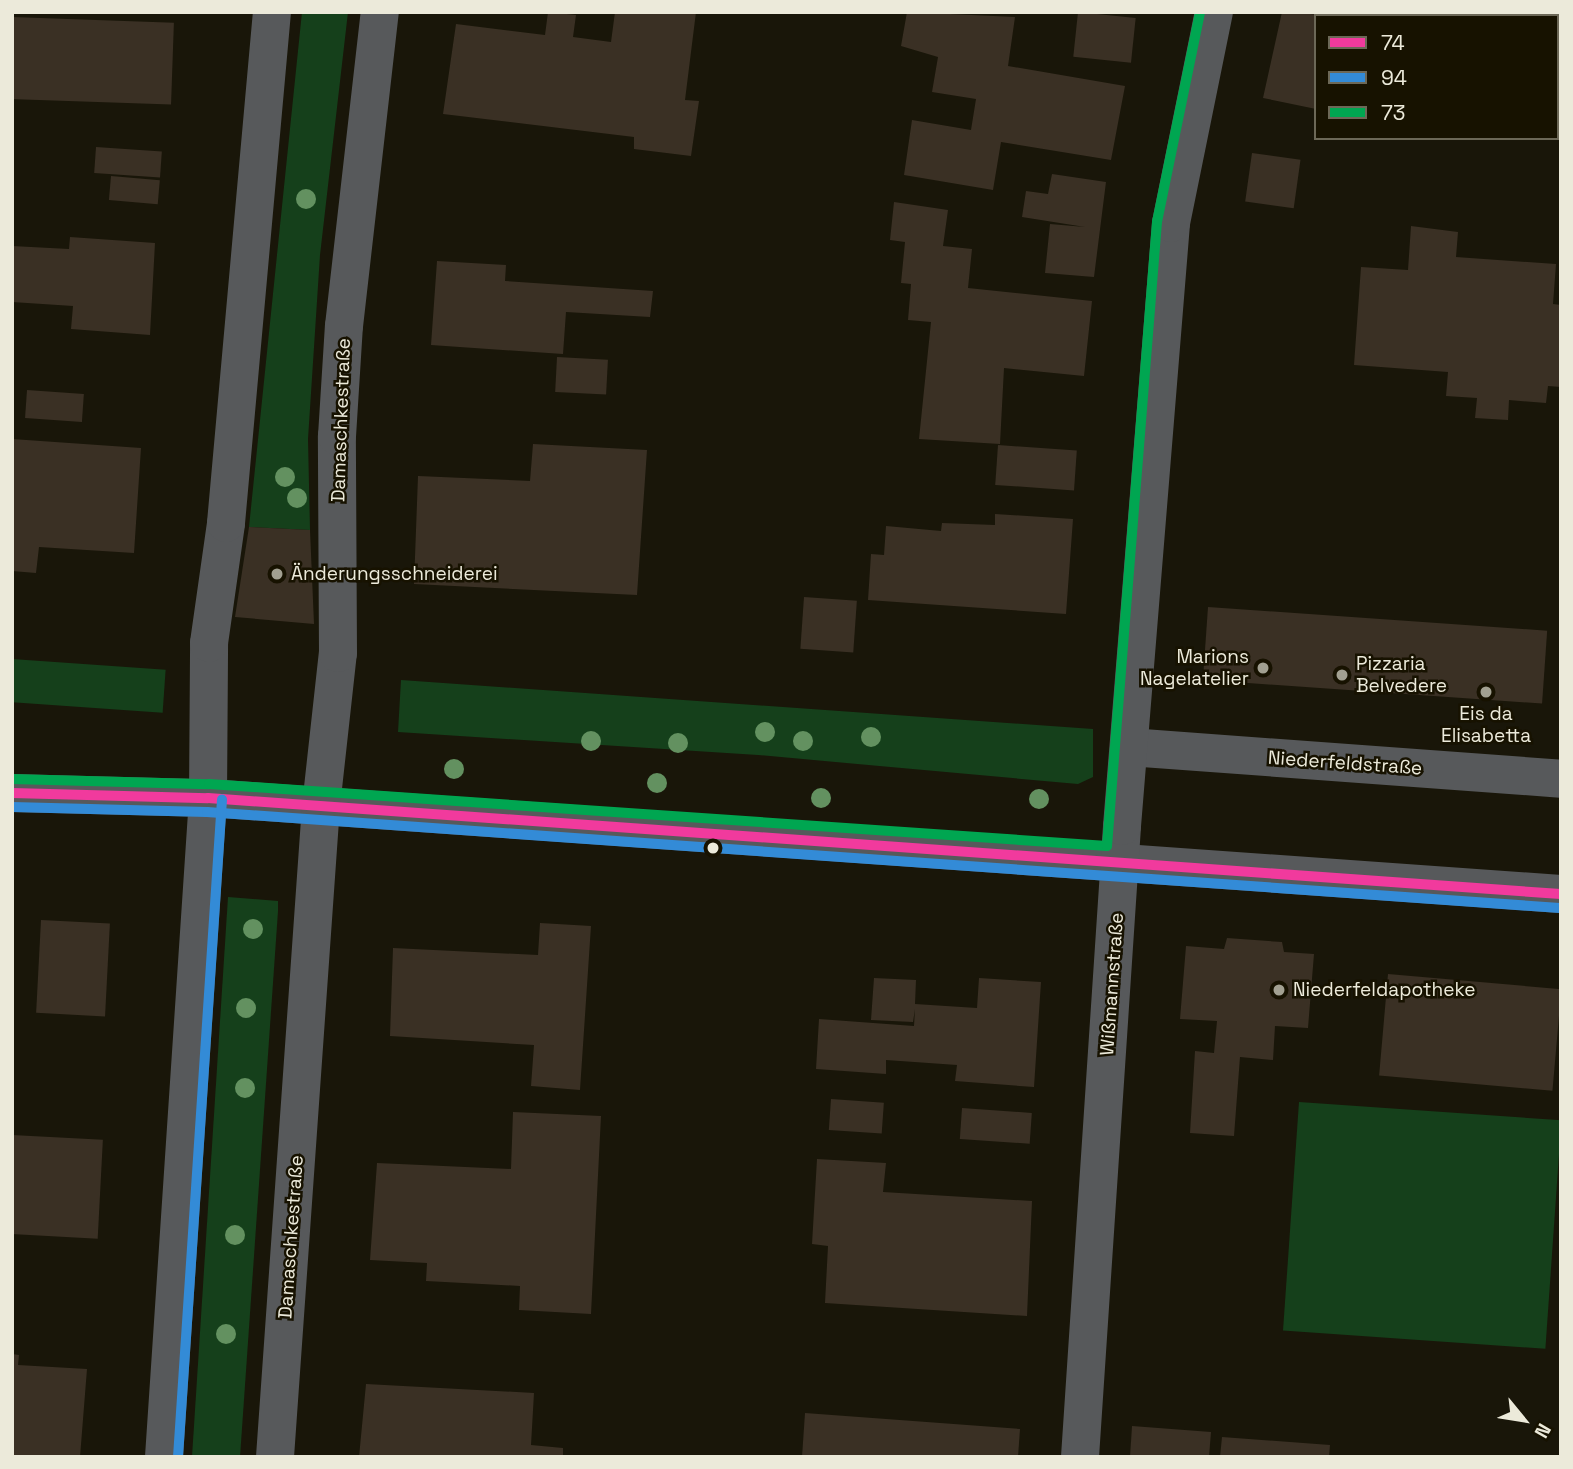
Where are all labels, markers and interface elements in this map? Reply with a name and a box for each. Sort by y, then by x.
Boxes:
legend [1314,14,1559,140]
text: 74 [1381,29,1405,56]
text: 94 [1381,64,1407,91]
text: 73 [1381,99,1406,126]
street label: Damaschkestraße [327,338,355,502]
place label: Änderungsschneiderei [291,563,498,585]
marker: Änderungsschneiderei [269,566,285,582]
place label: Marions Nagelatelier [1140,646,1249,690]
place label: Pizzaria Belvedere [1356,653,1447,697]
marker: Marions Nagelatelier [1255,660,1271,676]
marker: Pizzaria Belvedere [1334,667,1350,683]
marker: Eis da Elisabetta [1478,684,1494,700]
place label: Eis da Elisabetta [1441,703,1531,747]
street label: Niederfeldstraße [1267,746,1423,780]
unlabelled marker [706,841,720,855]
street label: Wißmannstraße [1096,912,1128,1056]
place label: Niederfeldapotheke [1293,979,1475,1001]
marker: Niederfeldapotheke [1271,982,1287,998]
street label: Damaschkestraße [274,1154,308,1320]
north arrow [1489,1385,1559,1455]
text: N [1529,1419,1557,1443]

